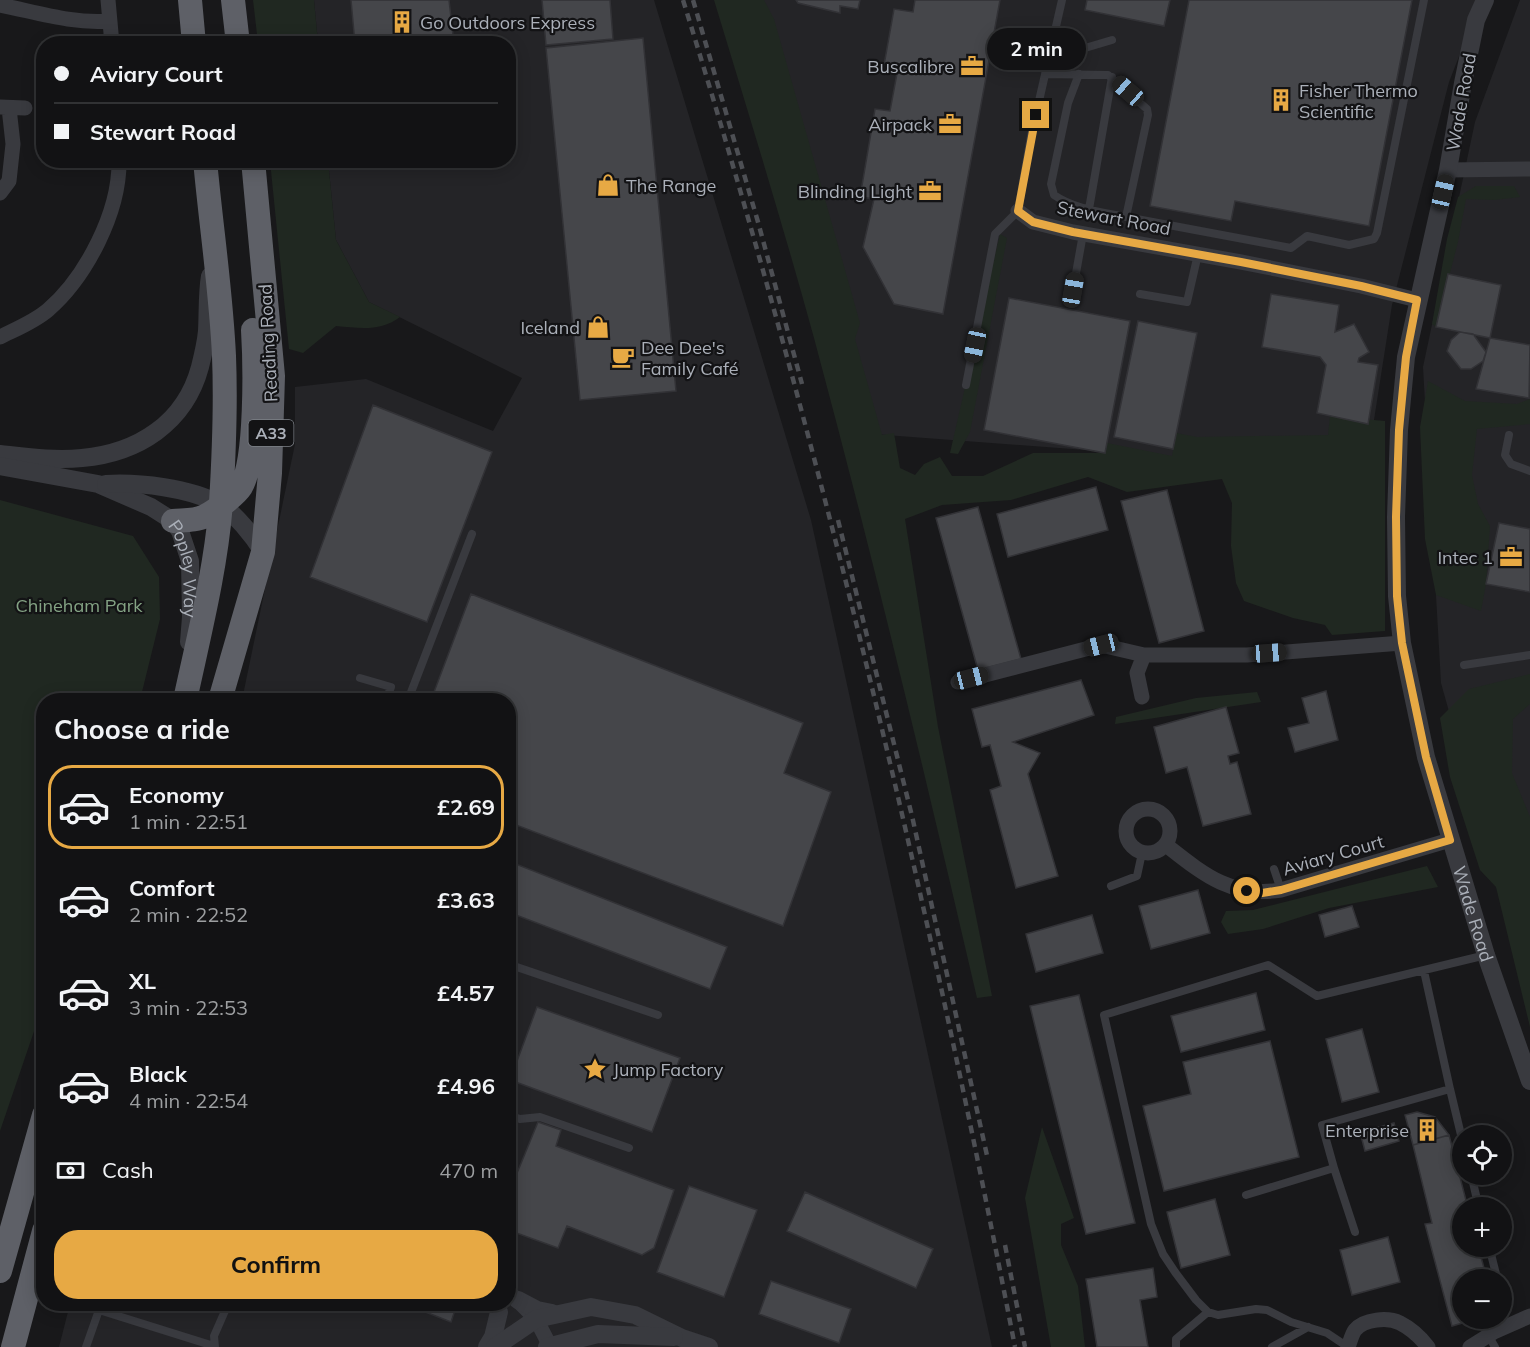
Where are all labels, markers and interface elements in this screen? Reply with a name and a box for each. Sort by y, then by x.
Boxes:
building icon: Go Outdoors Express [389,9,415,35]
place label: Go Outdoors Express [420,11,595,34]
callout: 2 min [986,28,1086,70]
text: 2 min [1010,36,1063,61]
street label: Wade Road [1441,51,1481,153]
office icon: Buscalibre [959,53,985,79]
place label: Buscalibre [867,55,954,78]
text: Aviary Court [90,60,223,88]
car [1109,72,1147,110]
place label: Fisher Thermo Scientific [1299,79,1418,123]
building icon: Fisher Thermo Scientific [1268,87,1294,113]
route end [1022,101,1049,128]
office icon: Airpack [937,111,963,137]
place label: Airpack [868,113,933,136]
text: Stewart Road [90,118,236,146]
shop icon: The Range [595,172,621,198]
car [1430,172,1456,212]
place label: The Range [626,174,716,197]
office icon: Blinding Light [917,178,943,204]
place label: Blinding Light [798,180,912,203]
street label: Stewart Road [1055,196,1173,240]
car [1061,271,1085,309]
street label: Reading Road [253,283,283,403]
shop icon: Iceland [585,314,611,340]
place label: Iceland [520,316,580,339]
car [962,326,988,364]
place label: Dee Dee's Family Café [641,336,739,380]
cafe icon: Dee Dee's Family Café [610,344,636,370]
road number: A33 [248,420,294,446]
street label: Popley Way [164,515,203,618]
office icon: Intec 1 [1498,544,1524,570]
place label: Intec 1 [1437,546,1493,569]
park label: Chineham Park [15,594,143,617]
car [1081,632,1121,658]
car [1250,643,1288,663]
car [951,665,991,691]
text: Choose a ride [54,712,230,746]
icon: car [57,780,111,834]
text: Economy [129,781,224,809]
text: £2.69 [437,793,495,821]
text: 1 min · 22:51 [129,809,248,834]
street label: Aviary Court [1280,830,1386,880]
street label: Wade Road [1448,863,1499,965]
icon: car [57,873,111,927]
text: Comfort [129,874,215,902]
route start [1233,877,1260,904]
text: £3.63 [437,886,495,914]
text: 2 min · 22:52 [129,902,248,927]
icon: car [57,966,111,1020]
text: XL [129,967,156,995]
text: £4.57 [437,979,495,1007]
text: 3 min · 22:53 [129,995,248,1020]
place icon: Jump Factory [582,1056,608,1082]
place label: Jump Factory [613,1058,724,1081]
icon: car [57,1059,111,1113]
text: Black [129,1060,187,1088]
text: £4.96 [437,1072,495,1100]
text: 4 min · 22:54 [129,1088,248,1113]
building icon: Enterprise [1414,1117,1440,1143]
place label: Enterprise [1325,1119,1409,1142]
map controls [1452,1125,1512,1329]
button: locate [1452,1125,1512,1185]
icon: cash [54,1154,87,1187]
text: Cash [102,1156,154,1184]
text: 470 m [439,1158,498,1183]
button: + [1452,1197,1512,1257]
button: Confirm [54,1230,498,1299]
button: − [1452,1269,1512,1329]

